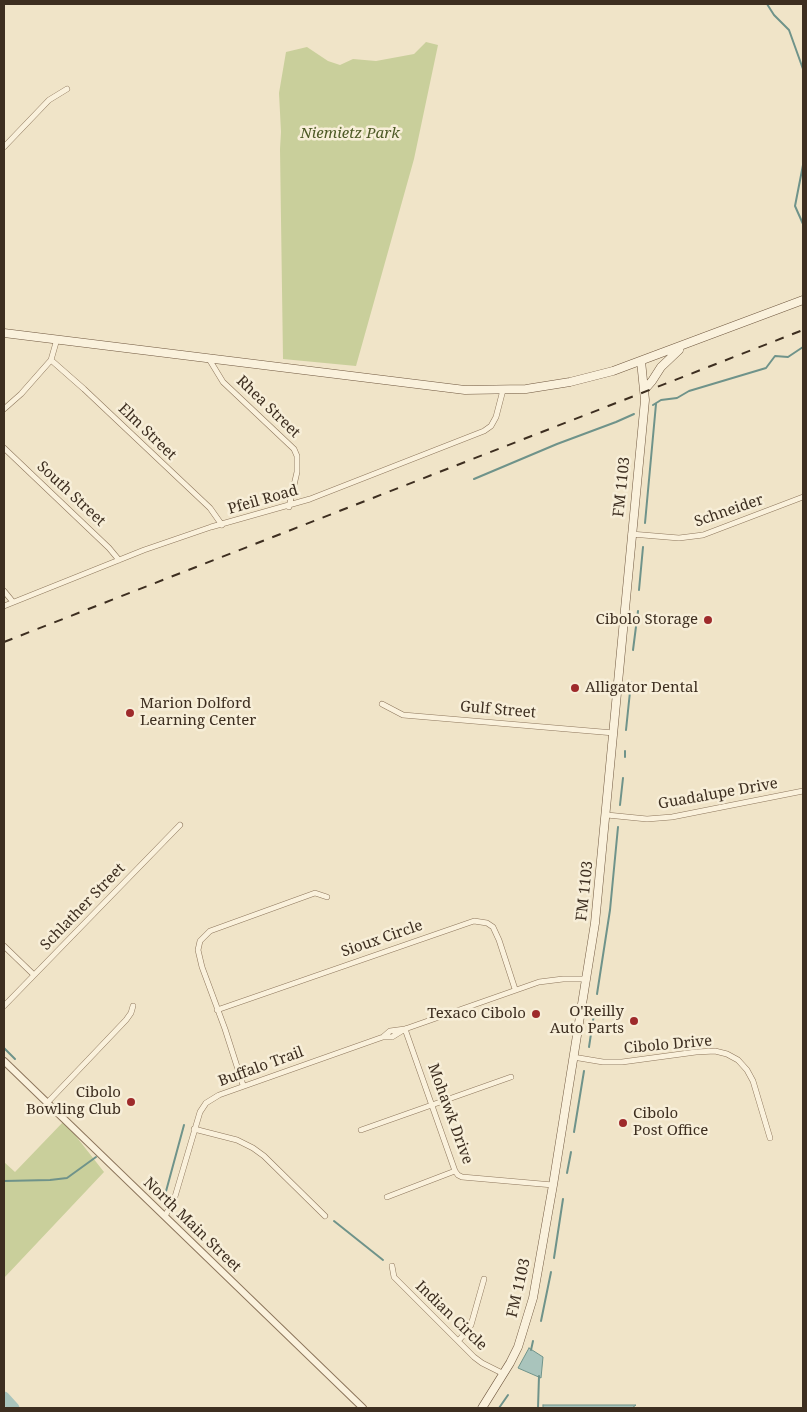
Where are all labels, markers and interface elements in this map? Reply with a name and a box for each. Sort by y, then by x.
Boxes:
park label: Niemietz Park [300,125,400,143]
street label: Rhea Street [232,372,304,442]
street label: Elm Street [114,400,180,464]
street label: FM 1103 [610,456,634,518]
street label: South Street [33,458,109,530]
street label: Pfeil Road [226,481,300,519]
street label: Schneider [692,491,766,531]
place label: Cibolo Storage [596,611,698,629]
marker: Cibolo Storage [702,614,714,626]
place label: Alligator Dental [585,679,698,697]
marker: Alligator Dental [569,682,581,694]
place label: Marion Dolford Learning Center [140,695,256,730]
street label: Gulf Street [459,698,537,722]
marker: Marion Dolford Learning Center [124,707,136,719]
street label: Guadalupe Drive [657,775,779,813]
street label: Schlather Street [37,860,129,954]
street label: FM 1103 [573,860,597,922]
street label: Sioux Circle [339,917,425,961]
place label: O'Reilly Auto Parts [550,1003,624,1038]
place label: Texaco Cibolo [427,1005,526,1023]
marker: Texaco Cibolo [530,1008,542,1020]
marker: O'Reilly Auto Parts [628,1015,640,1027]
street label: Cibolo Drive [623,1032,713,1058]
street label: Buffalo Trail [216,1043,306,1091]
street label: Mohawk Drive [423,1061,477,1167]
place label: Cibolo Bowling Club [26,1084,121,1119]
marker: Cibolo Bowling Club [125,1096,137,1108]
place label: Cibolo Post Office [633,1105,708,1140]
marker: Cibolo Post Office [617,1117,629,1129]
street label: North Main Street [139,1174,245,1276]
street label: FM 1103 [503,1257,535,1319]
street label: Indian Circle [412,1277,490,1355]

